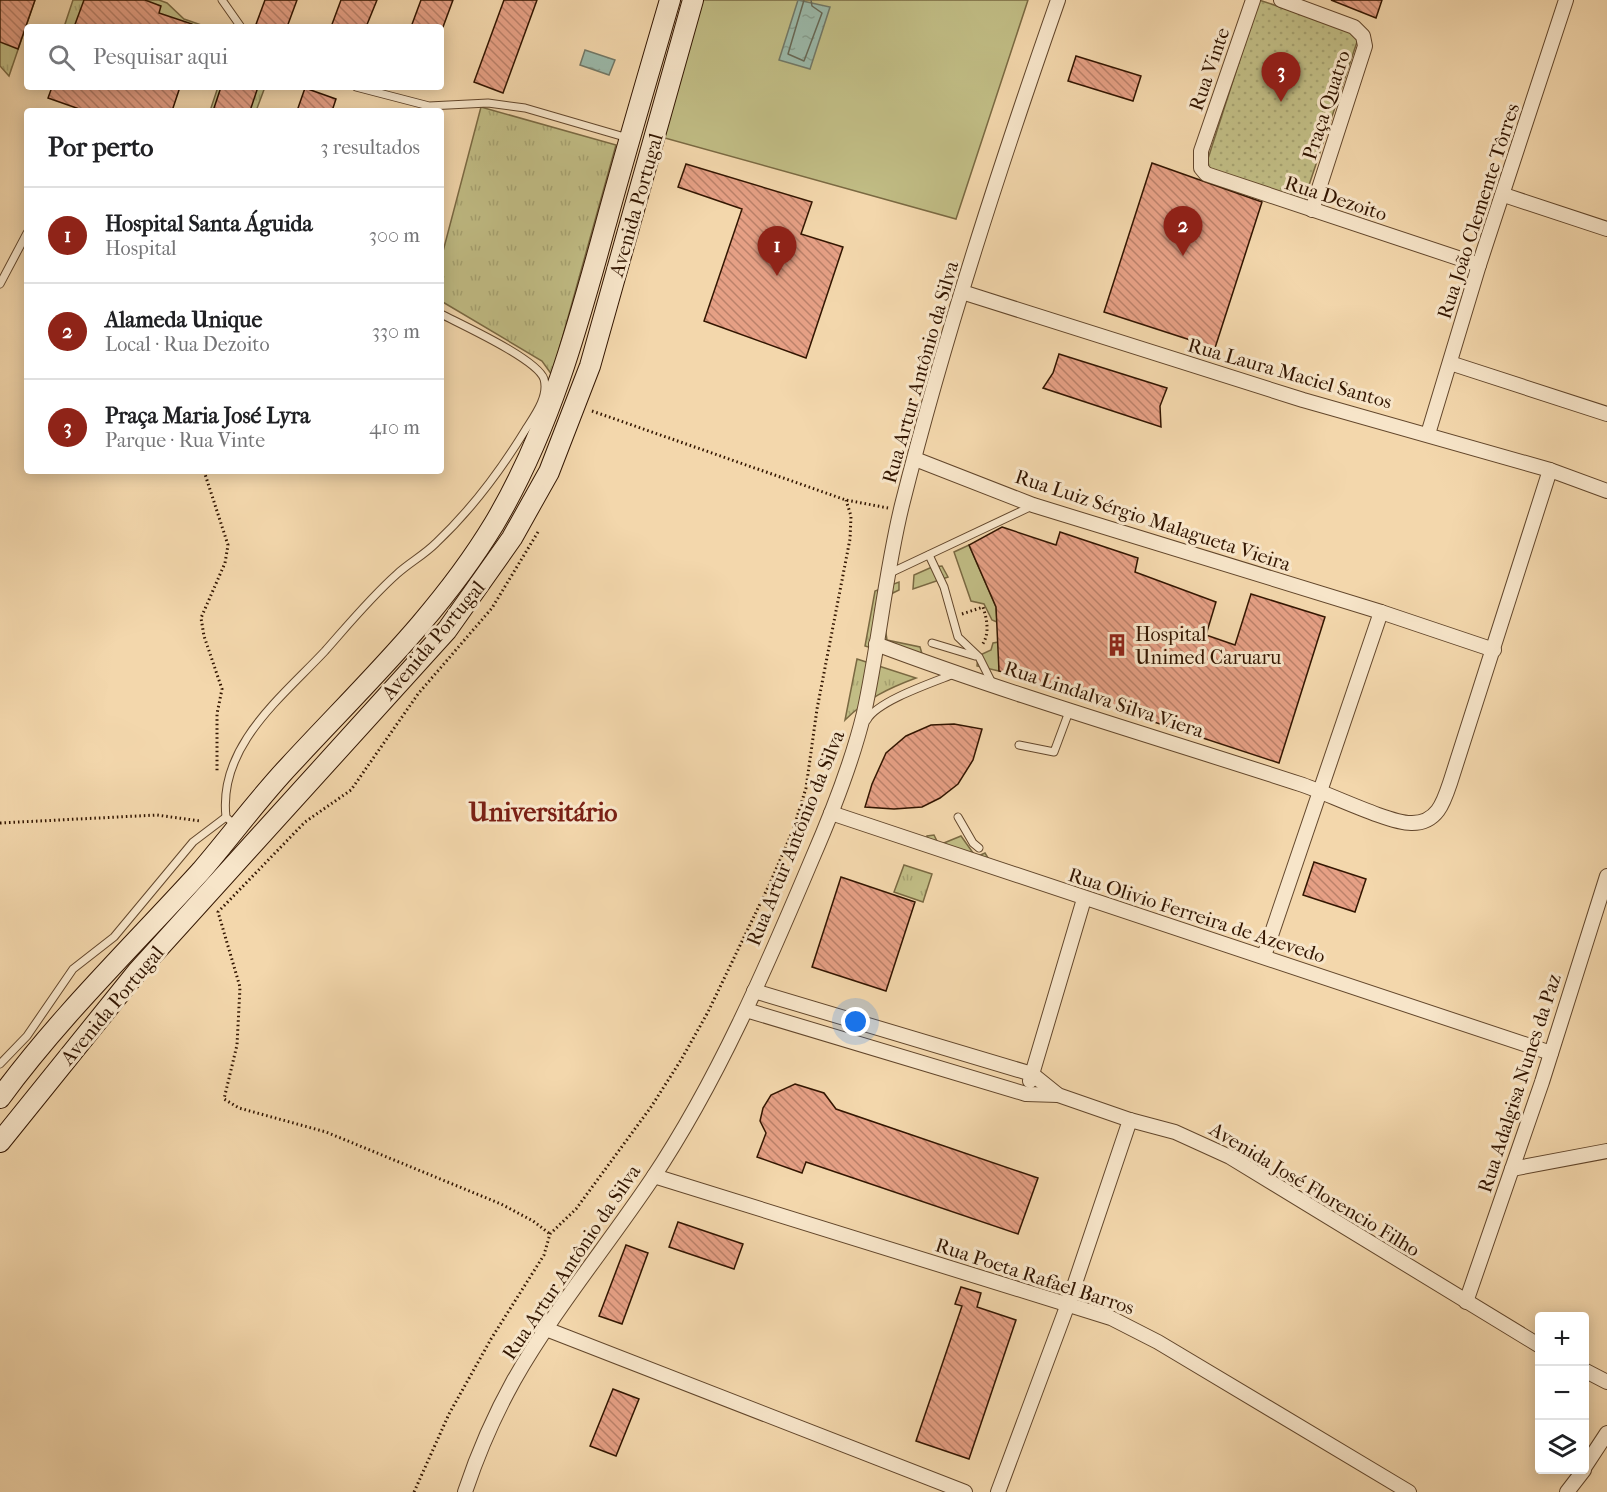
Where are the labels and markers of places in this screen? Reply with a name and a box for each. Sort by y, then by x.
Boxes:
pin: 3 [1262,52,1300,102]
pin: 2 [1164,206,1202,256]
pin: 1 [758,226,796,276]
place label: Hospital Unimed Caruaru [1135,623,1282,669]
building icon: Hospital Unimed Caruaru [1104,632,1130,658]

